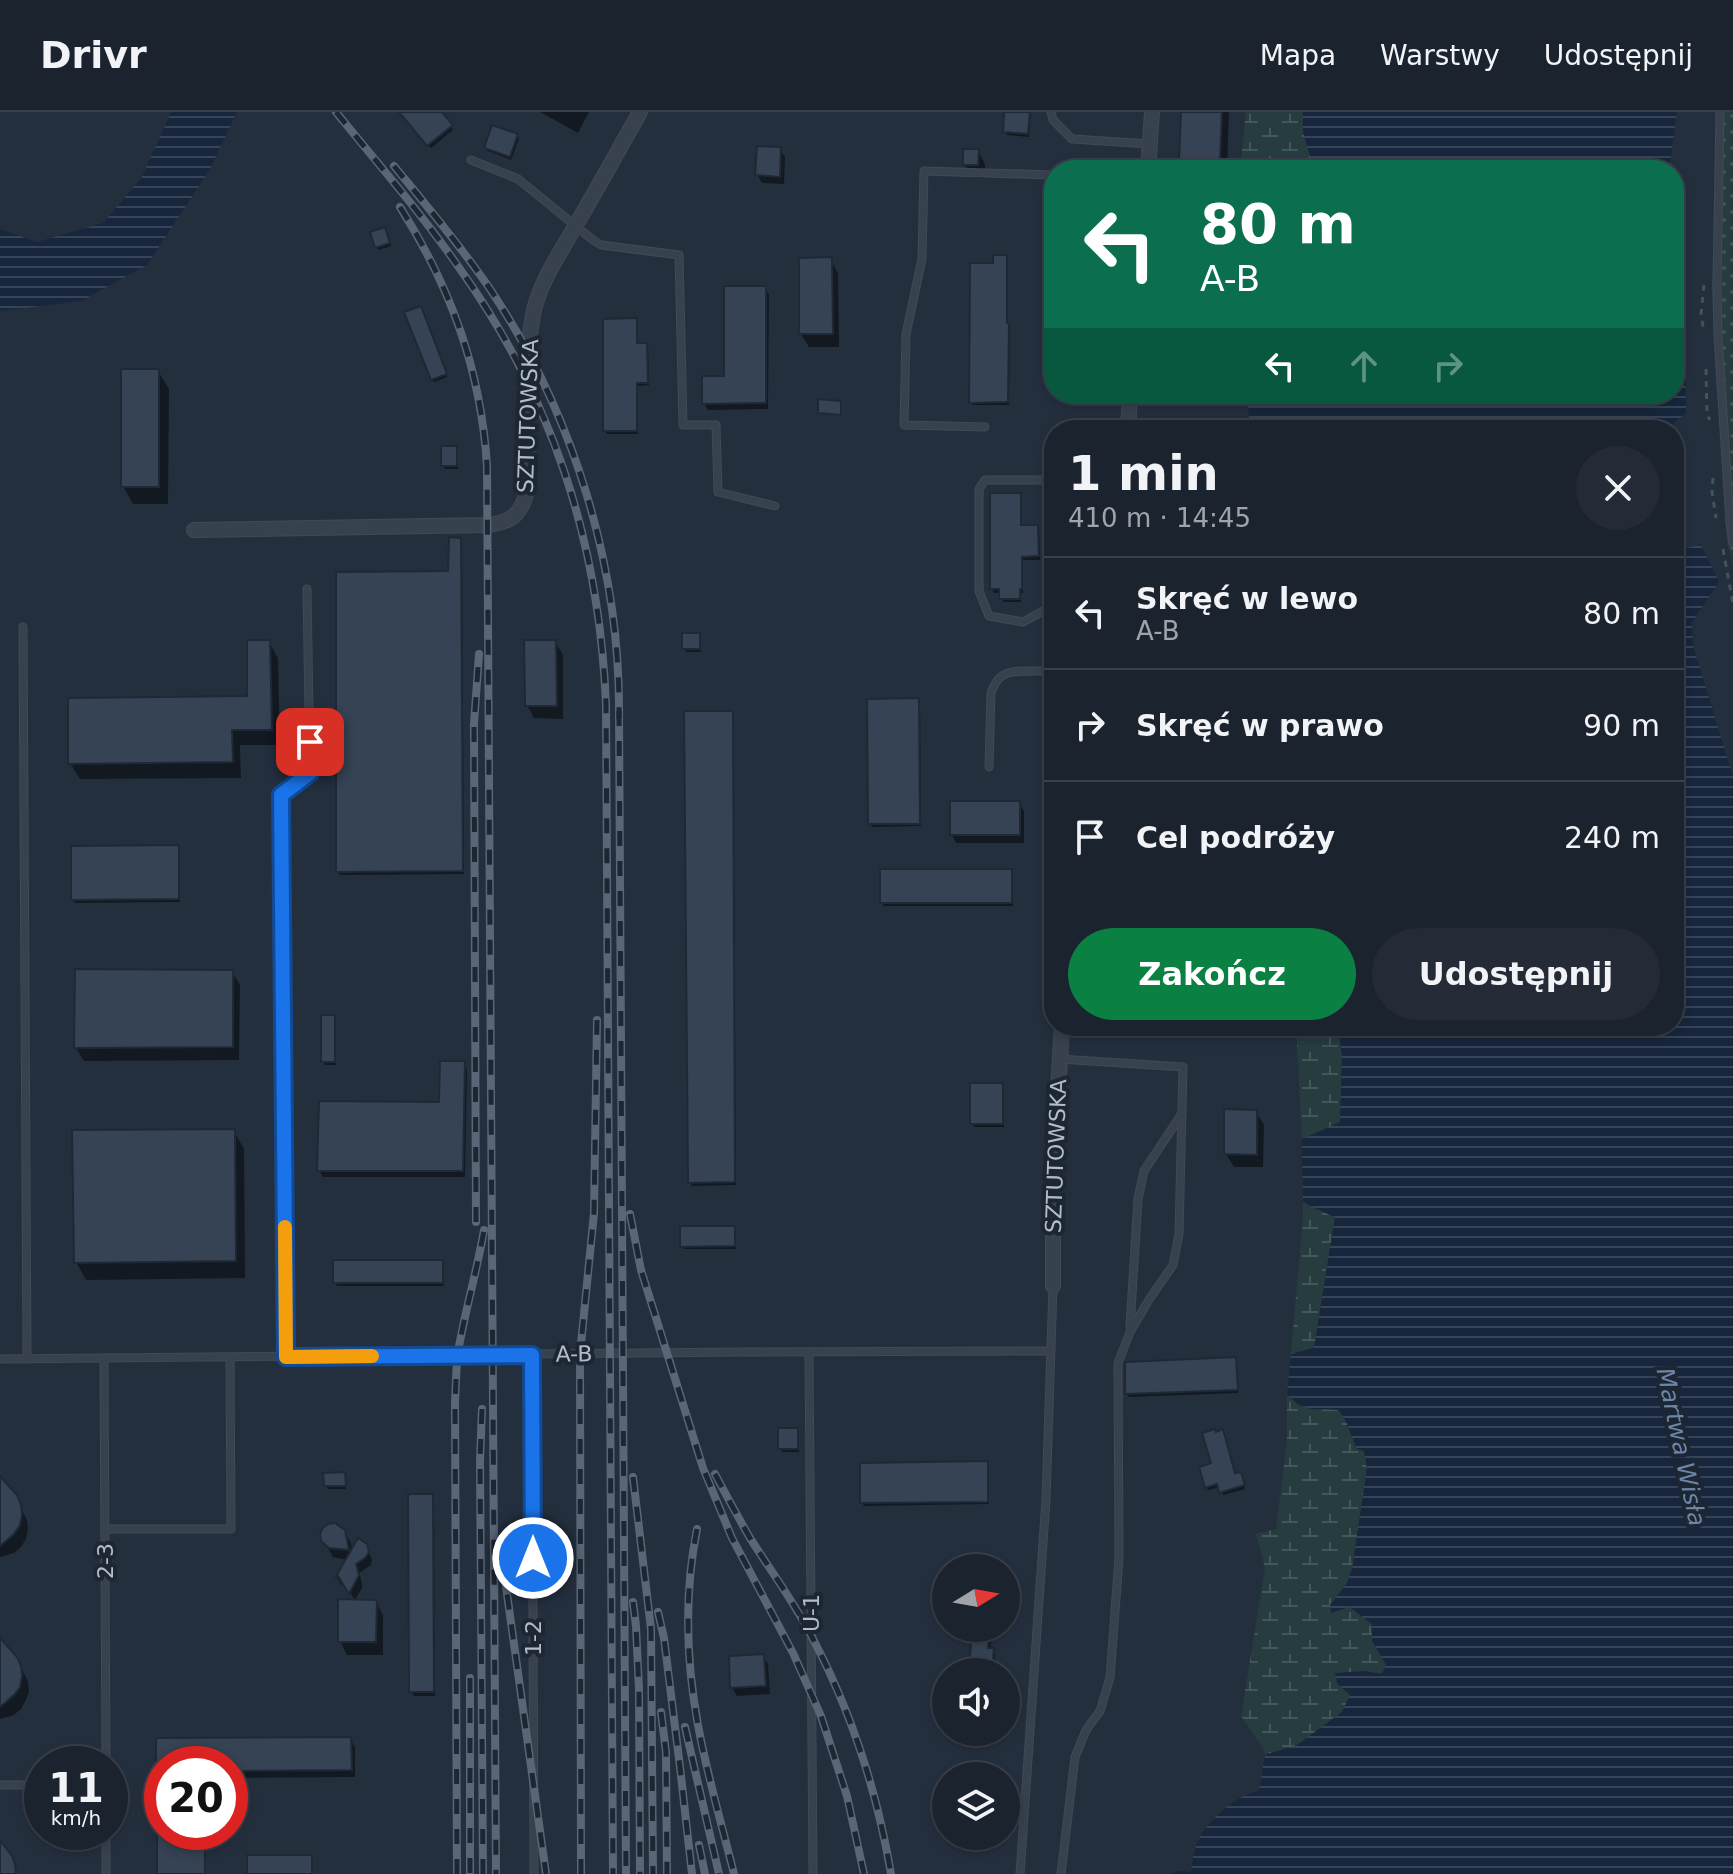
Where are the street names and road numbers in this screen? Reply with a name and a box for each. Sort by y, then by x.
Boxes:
street label: SZTUTOWSKA [513,339,543,493]
street label: SZTUTOWSKA [1041,1079,1071,1233]
street label: A-B [555,1341,593,1367]
street label: 2-3 [93,1543,118,1579]
street label: U-1 [799,1594,824,1632]
street label: 1-2 [521,1620,546,1656]

